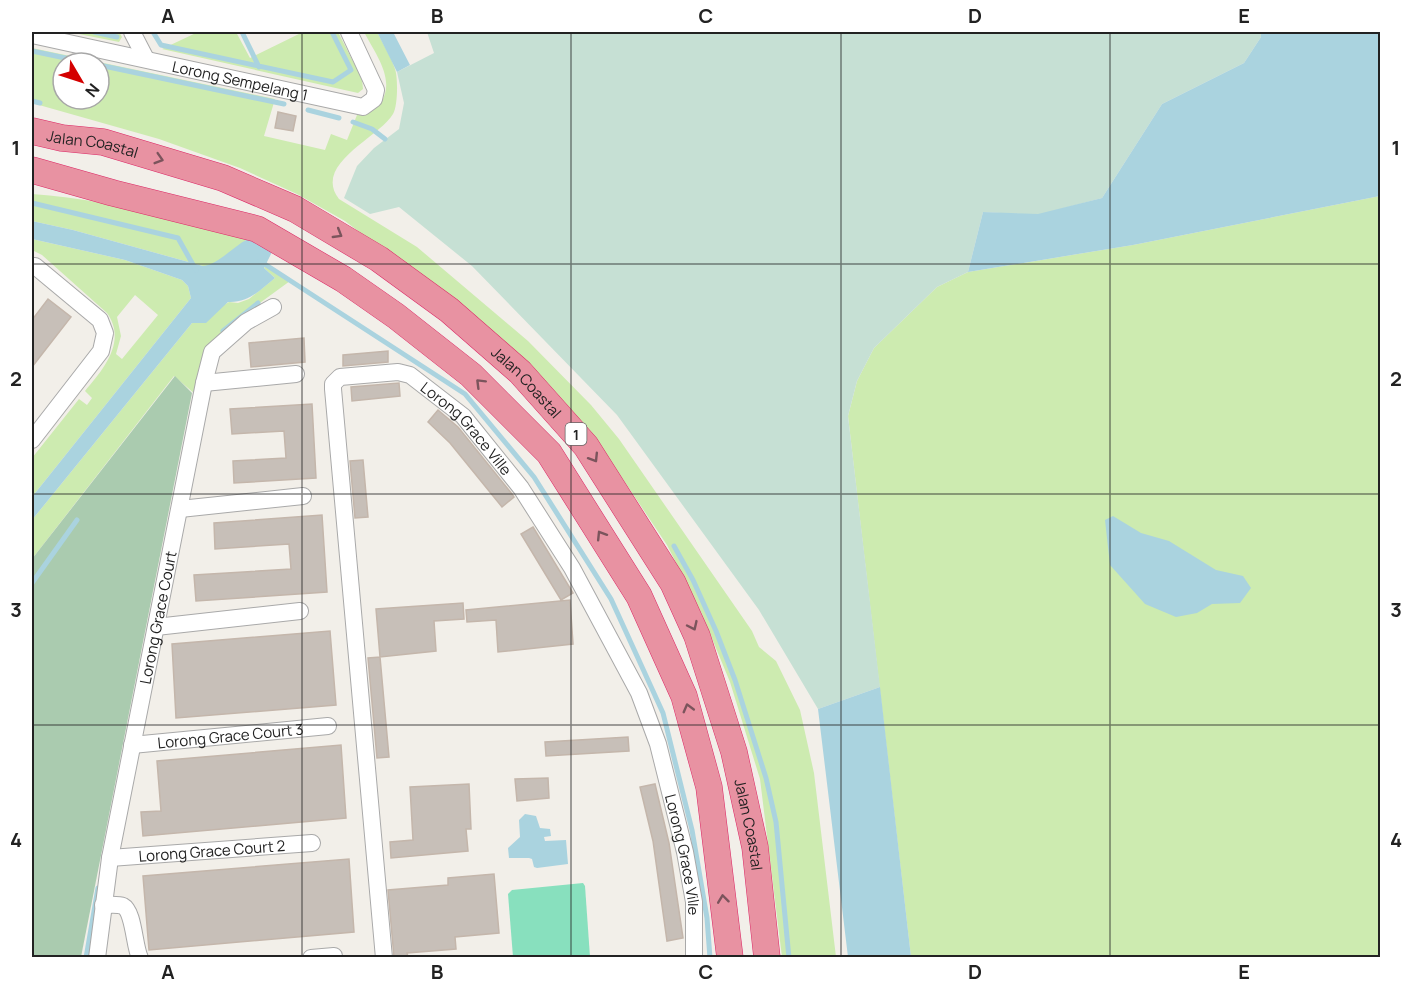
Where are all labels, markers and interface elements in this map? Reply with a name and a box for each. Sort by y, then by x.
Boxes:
text: A [161,2,175,29]
text: B [431,2,444,29]
text: C [699,2,713,29]
text: D [968,2,982,29]
text: E [1238,2,1250,29]
north arrow [51,51,111,111]
street label: Lorong Sempelang 1 [170,55,310,105]
text: N [80,79,105,102]
street label: Jalan Coastal [45,124,141,163]
text: 1 [12,134,20,161]
text: 1 [1392,134,1400,161]
one-way arrow [153,152,164,164]
one-way arrow [332,227,342,239]
street label: Jalan Coastal [487,341,567,422]
text: 2 [10,365,22,392]
text: 2 [1390,365,1402,392]
street label: Lorong Grace Ville [417,377,517,480]
one-way arrow [476,380,487,391]
road number: 1 [566,423,586,445]
one-way arrow [587,451,598,462]
one-way arrow [597,530,608,541]
street label: Lorong Grace Court [134,549,181,686]
text: 3 [10,596,22,623]
text: 3 [1390,596,1402,623]
one-way arrow [685,619,697,630]
one-way arrow [683,703,695,714]
street label: Lorong Grace Court 3 [157,718,305,753]
street label: Jalan Coastal [730,777,768,871]
street label: Lorong Grace Ville [660,792,705,915]
text: 4 [10,826,22,853]
text: 4 [1390,826,1402,853]
street label: Lorong Grace Court 2 [138,835,286,866]
one-way arrow [717,895,730,904]
text: A [161,958,175,985]
text: B [431,958,444,985]
text: C [699,958,713,985]
text: D [968,958,982,985]
text: E [1238,958,1250,985]

